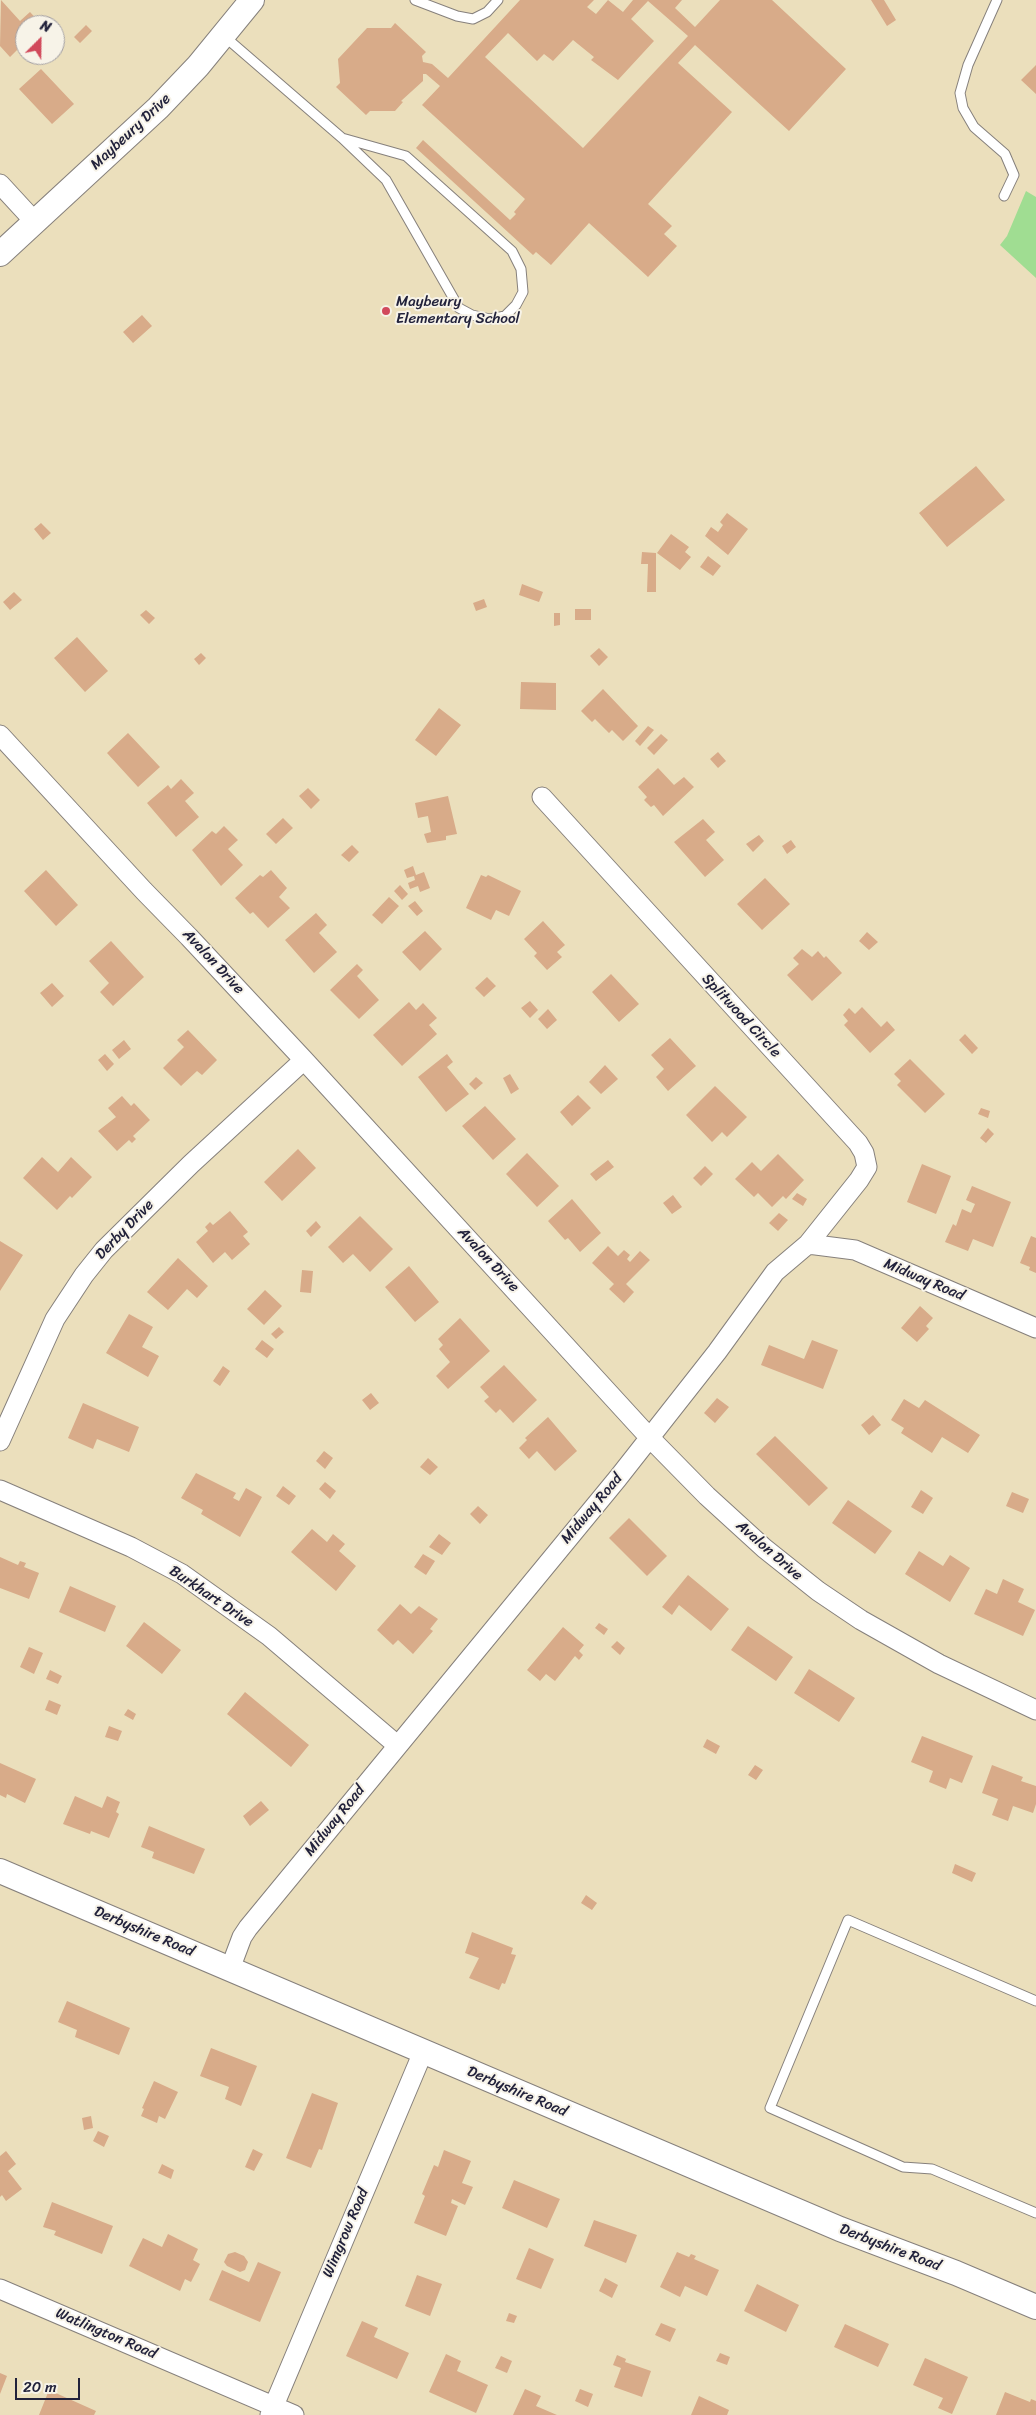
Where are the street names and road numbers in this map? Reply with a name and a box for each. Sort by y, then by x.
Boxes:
street label: Maybeury Drive [87,90,175,174]
street label: Avalon Drive [178,926,248,998]
street label: Splitwood Circle [698,970,784,1062]
street label: Derby Drive [92,1196,158,1264]
street label: Avalon Drive [453,1224,523,1296]
street label: Midway Road [881,1255,967,1305]
street label: Midway Road [557,1470,627,1548]
street label: Avalon Drive [732,1517,806,1585]
street label: Burkhart Drive [166,1562,256,1632]
street label: Midway Road [301,1782,369,1860]
street label: Derbyshire Road [91,1903,197,1961]
street label: Derbyshire Road [464,2063,570,2121]
street label: Wimgrow Road [319,2186,373,2280]
street label: Derbyshire Road [837,2220,943,2276]
street label: Watlington Road [53,2305,159,2363]

